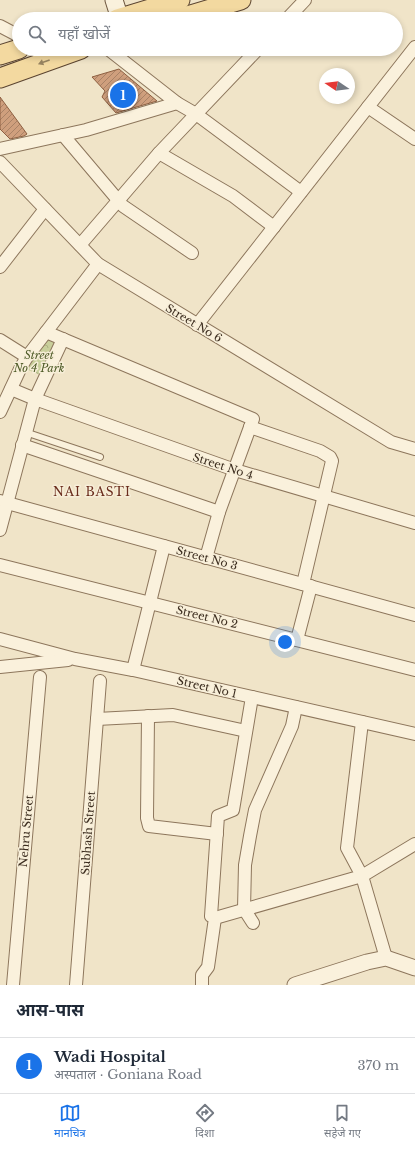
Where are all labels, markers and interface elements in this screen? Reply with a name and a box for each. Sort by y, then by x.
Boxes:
search box [12,12,403,56]
icon: search [26,23,48,45]
text: यहाँ खोजें [58,24,110,43]
one-way arrow [38,60,50,66]
north arrow [319,68,355,104]
pin: 1 [110,80,136,110]
street label: Street No 6 [163,301,225,345]
park label: Street No 4 Park [13,348,65,375]
street label: Street No 4 [191,450,255,482]
district label: NAI BASTI [53,484,131,499]
street label: Street No 3 [175,543,239,573]
street label: Street No 2 [175,603,239,631]
your location [275,632,295,652]
street label: Street No 1 [176,673,238,701]
street label: Subhash Street [78,790,98,875]
street label: Nehru Street [16,794,36,868]
text: आस-पास [16,1000,84,1021]
text: Wadi Hospital [54,1047,166,1066]
text: 1 [26,1057,32,1074]
text: 370 m [358,1057,399,1074]
text: अस्पताल · Goniana Road [54,1066,202,1083]
tab: मानचित्र [54,1102,86,1141]
tab: दिशा [194,1102,216,1141]
tab: सहेजे गए [324,1102,361,1141]

